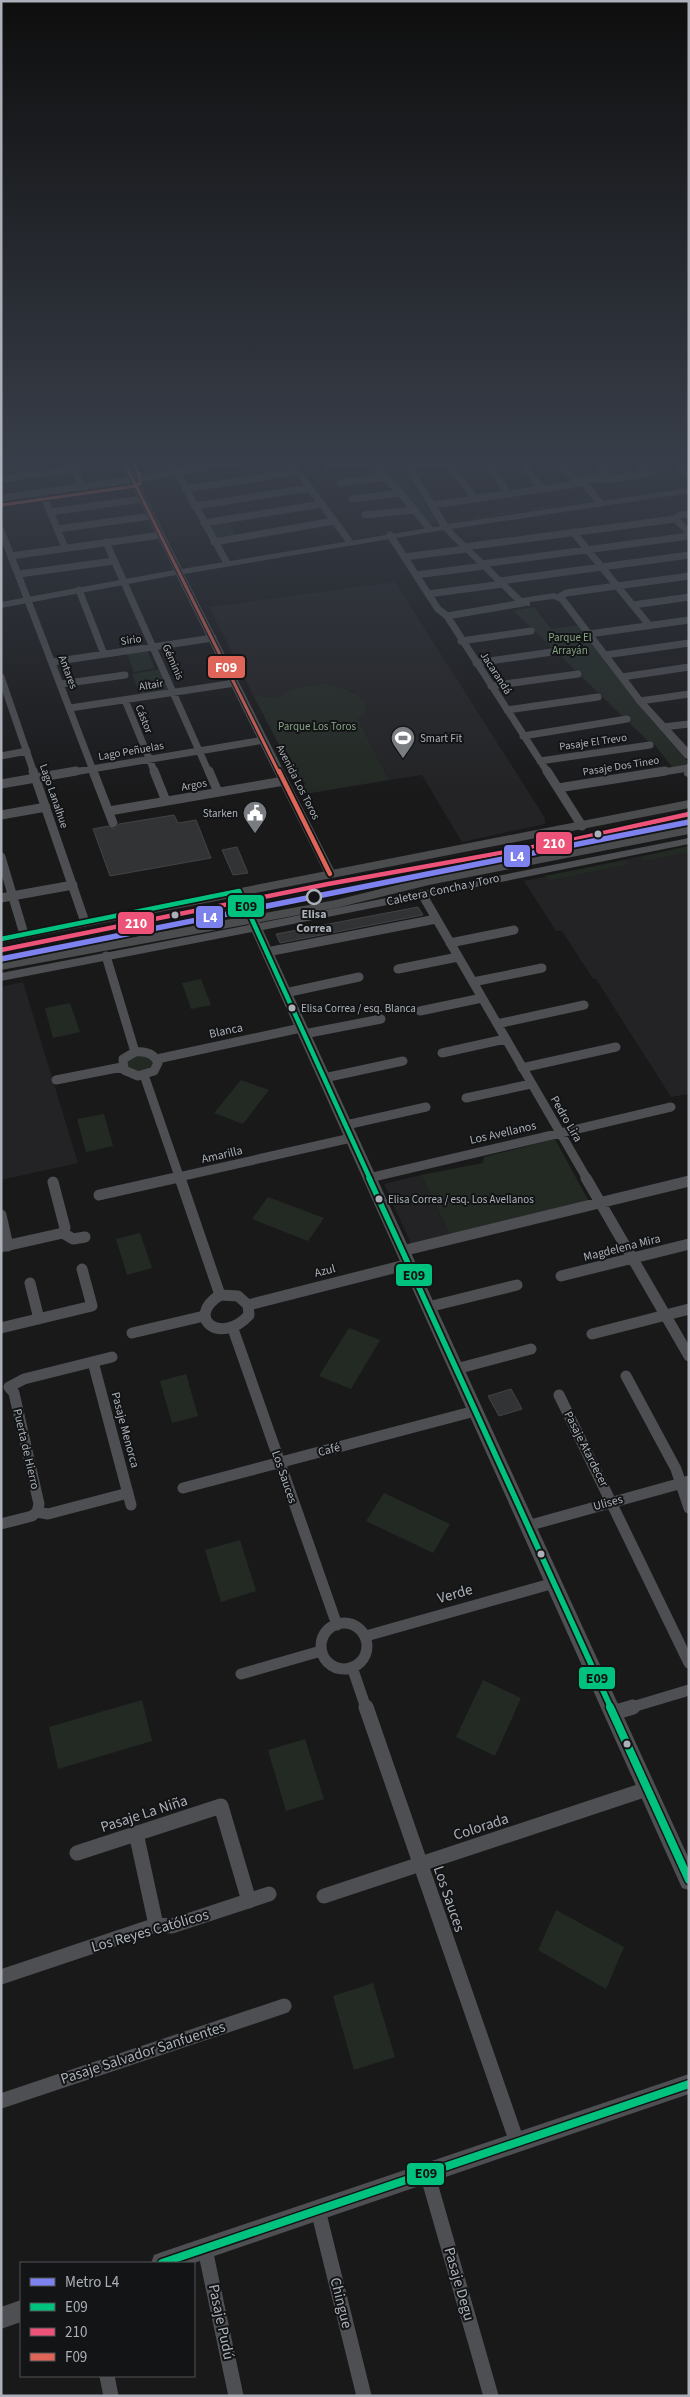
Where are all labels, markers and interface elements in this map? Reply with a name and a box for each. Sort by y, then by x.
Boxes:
park label: Parque El Arrayán [548,630,592,658]
street label: Sirio [120,631,143,649]
street label: Géminis [159,642,188,682]
street label: Jacarandá [477,649,515,697]
street label: Antares [55,653,81,691]
line badge: F09 [207,655,246,679]
text: F09 [215,658,237,678]
street label: Altair [138,676,164,694]
street label: Cástor [132,702,157,736]
park label: Parque Los Toros [278,719,356,734]
sports icon: Smart Fit [390,725,416,759]
street label: Pasaje El Trevo [558,730,628,754]
place label: Smart Fit [420,731,462,746]
street label: Lago Peñuelas [97,738,165,764]
street label: Avenida Los Toros [273,742,324,822]
street label: Pasaje Dos Tineo [582,753,660,779]
street label: Lago Lanalhue [36,762,72,831]
street label: Argos [180,775,208,795]
public building icon: Starken [242,800,268,834]
place label: Starken [203,806,238,821]
unlabelled marker [593,829,603,839]
line badge: 210 [535,831,573,855]
text: 210 [543,834,565,854]
line badge: L4 [503,844,531,868]
text: L4 [510,847,525,867]
street label: Caletera Concha y Toro [385,870,501,910]
marker: Elisa Correa [306,889,322,905]
line badge: E09 [227,894,265,918]
text: E09 [235,897,257,917]
line badge: L4 [195,905,224,929]
place label: Elisa Correa [296,906,332,937]
text: L4 [203,908,218,928]
unlabelled marker [170,910,180,920]
line badge: 210 [117,911,155,935]
text: 210 [125,914,147,934]
place label: Elisa Correa / esq. Blanca [301,1001,416,1016]
marker: Elisa Correa / esq. Blanca [287,1003,297,1013]
street label: Blanca [208,1019,244,1043]
street label: Pedro Lira [546,1093,586,1145]
street label: Los Avellanos [468,1117,538,1149]
street label: Amarilla [200,1142,244,1168]
place label: Elisa Correa / esq. Los Avellanos [388,1192,534,1207]
marker: Elisa Correa / esq. Los Avellanos [374,1194,384,1204]
street label: Magdelena Mira [582,1230,662,1266]
street label: Azul [313,1260,337,1282]
line badge: E09 [395,1263,433,1287]
text: E09 [403,1266,425,1286]
street label: Pasaje Menorca [107,1390,143,1470]
street label: Puerta de Hierro [8,1407,44,1491]
street label: Pasaje Atardecer [560,1408,613,1491]
street label: Café [316,1439,342,1461]
street label: Los Sauces [267,1448,301,1506]
street label: Ulises [591,1491,625,1515]
unlabelled marker [536,1549,546,1559]
street label: Verde [435,1579,475,1609]
line badge: E09 [578,1666,616,1690]
text: E09 [586,1669,608,1689]
unlabelled marker [622,1739,632,1749]
street label: Pasaje La Niña [98,1790,190,1838]
street label: Colorada [451,1808,511,1846]
street label: Los Sauces [428,1863,470,1935]
street label: Los Reyes Católicos [89,1904,211,1958]
street label: Pasaje Salvador Sanfuentes [58,2016,228,2090]
line badge: E09 [406,2162,445,2186]
text: E09 [415,2164,437,2184]
street label: Pasaje Degu [438,2245,480,2323]
legend [20,2262,195,2377]
text: Metro L4 [65,2272,120,2293]
street label: Chingue [325,2275,357,2331]
street label: Pasaje Pudú [203,2282,239,2362]
text: E09 [65,2297,88,2318]
text: 210 [65,2322,87,2343]
text: F09 [65,2347,87,2368]

